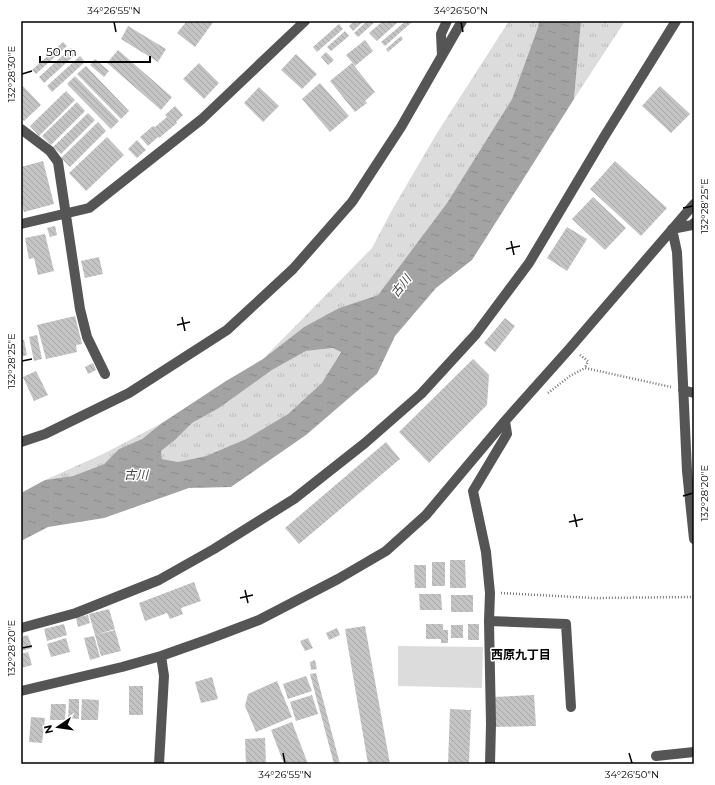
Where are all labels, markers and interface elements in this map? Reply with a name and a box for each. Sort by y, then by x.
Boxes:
text: 34°26'55"N [87,4,141,17]
text: 34°26'50"N [434,4,488,17]
scale bar [40,38,150,64]
text: 50 m [46,44,77,59]
text: 132°28'30"E [5,45,18,102]
text: 132°28'25"E [698,178,711,234]
water label: 古川 [387,270,415,300]
text: 132°28'25"E [5,333,18,389]
text: 132°28'20"E [698,464,711,521]
water label: 古川 [124,467,150,482]
text: 132°28'20"E [5,619,18,676]
district label: 西原九丁目 [491,647,551,662]
north arrow [38,707,78,747]
text: N [40,723,56,735]
text: 34°26'55"N [258,768,312,781]
text: 34°26'50"N [605,768,659,781]

